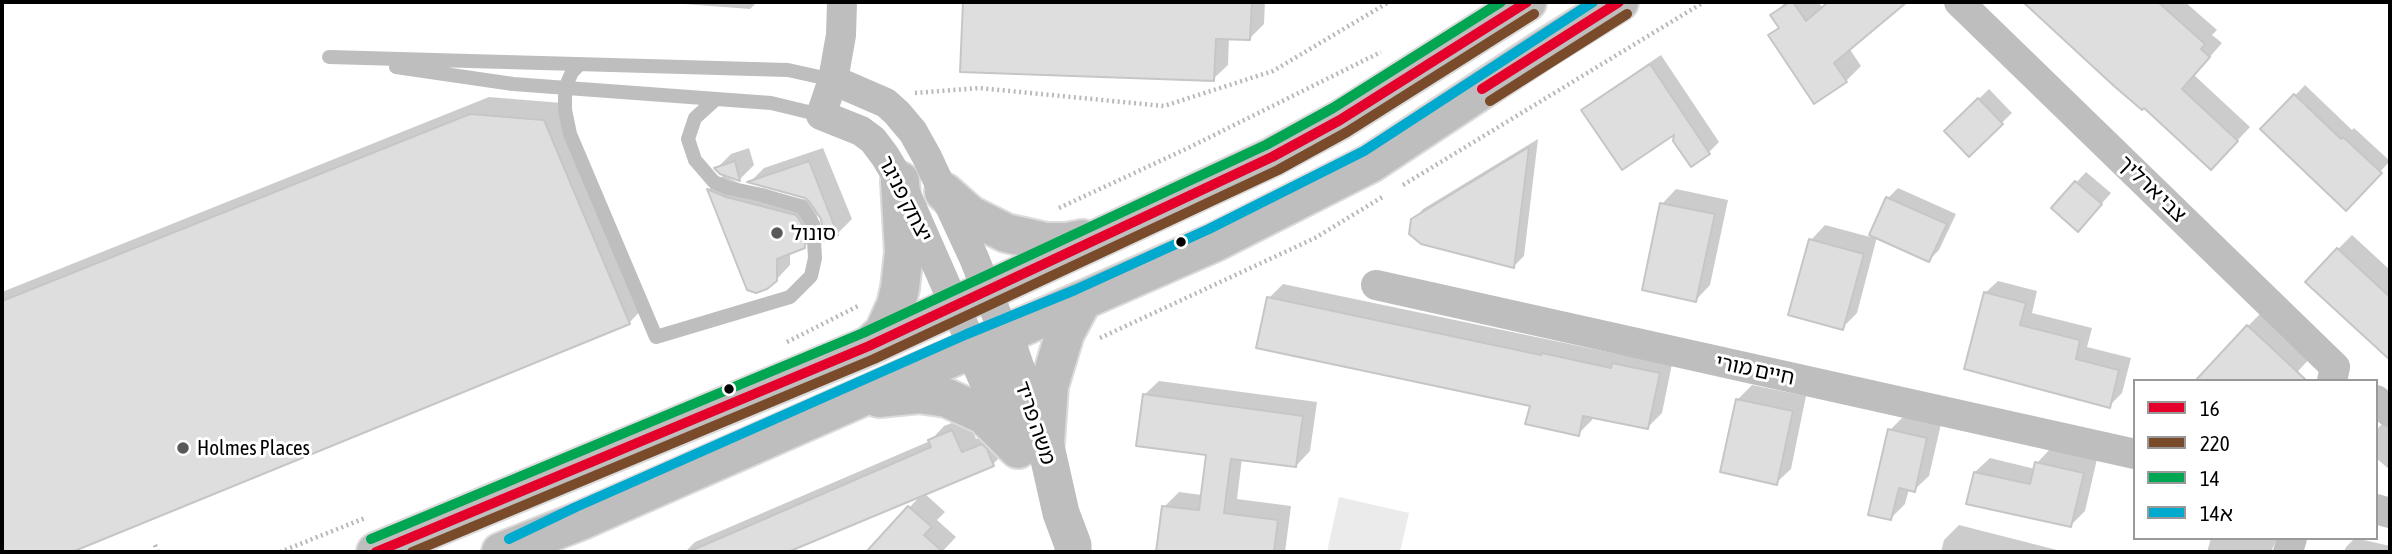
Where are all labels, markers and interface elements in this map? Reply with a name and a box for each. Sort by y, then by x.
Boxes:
street label: צבי ארליך [2113,150,2191,228]
street label: יצחק פניגר [873,152,937,246]
place label: סונול [791,220,836,246]
marker: סונול [769,225,785,241]
unlabelled marker [1174,235,1188,249]
street label: חיים מורי [1713,349,1797,391]
street label: משה פריד [1009,378,1061,468]
legend [2133,379,2378,540]
unlabelled marker [722,382,736,396]
text: 16 [2200,396,2220,420]
text: 220 [2200,431,2230,455]
place label: Holmes Places [197,435,310,461]
marker: Holmes Places [175,440,191,456]
text: 14 [2200,466,2220,490]
text: 14א [2200,501,2233,525]

